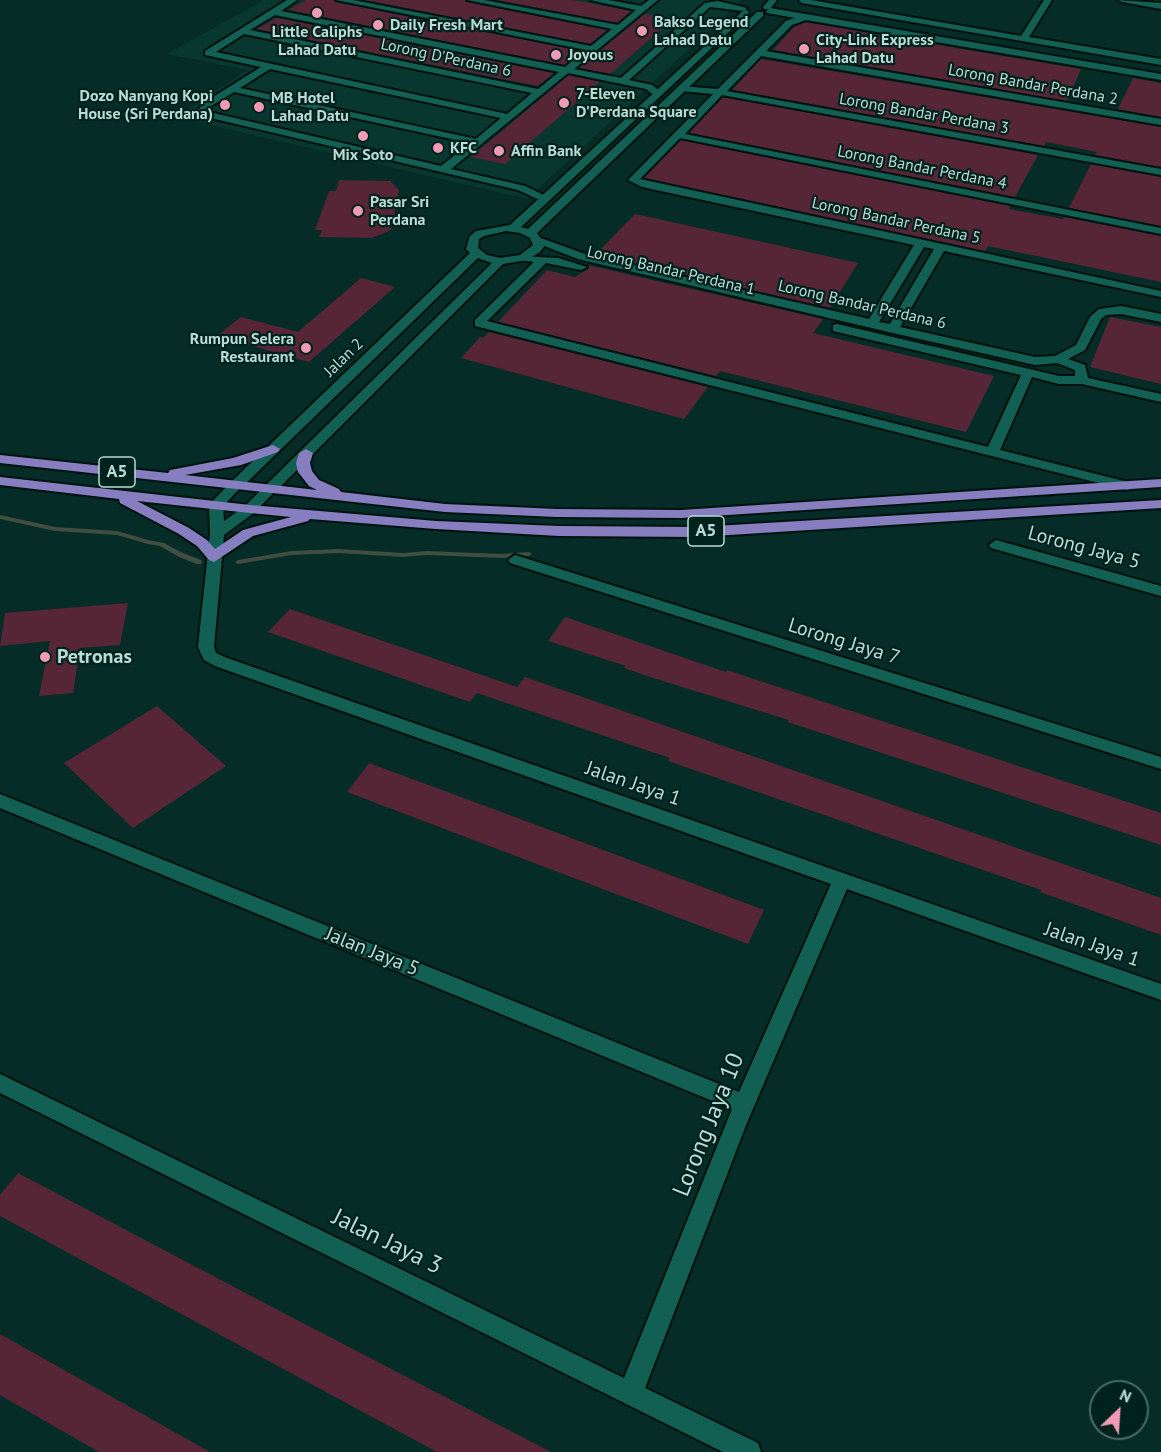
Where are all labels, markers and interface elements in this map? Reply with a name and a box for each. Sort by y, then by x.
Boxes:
marker: Little Caliphs Lahad Datu [310,6,324,20]
place label: Bakso Legend Lahad Datu [654,12,748,50]
place label: Daily Fresh Mart [390,15,503,35]
marker: Daily Fresh Mart [371,18,385,32]
place label: Little Caliphs Lahad Datu [272,22,362,60]
marker: Bakso Legend Lahad Datu [635,24,649,38]
place label: City-Link Express Lahad Datu [816,30,934,68]
street label: Lorong D'Perdana 6 [379,35,513,81]
marker: City-Link Express Lahad Datu [797,42,811,56]
place label: Joyous [568,45,613,65]
marker: Joyous [549,48,563,62]
street label: Lorong Bandar Perdana 2 [947,61,1119,109]
place label: 7-Eleven D'Perdana Square [576,84,697,122]
place label: Dozo Nanyang Kopi House (Sri Perdana) [78,86,213,124]
place label: MB Hotel Lahad Datu [271,88,349,126]
street label: Lorong Bandar Perdana 3 [838,90,1010,138]
marker: 7-Eleven D'Perdana Square [557,96,571,110]
marker: Dozo Nanyang Kopi House (Sri Perdana) [218,98,232,112]
marker: MB Hotel Lahad Datu [252,100,266,114]
marker: Mix Soto [356,129,370,143]
place label: KFC [450,138,477,158]
marker: KFC [431,141,445,155]
place label: Affin Bank [511,141,581,161]
street label: Lorong Bandar Perdana 4 [836,142,1008,194]
marker: Affin Bank [492,144,506,158]
place label: Mix Soto [333,145,393,165]
place label: Pasar Sri Perdana [370,192,429,230]
street label: Lorong Bandar Perdana 5 [810,194,982,248]
marker: Pasar Sri Perdana [351,204,365,218]
street label: Lorong Bandar Perdana 1 [585,242,757,300]
street label: Lorong Bandar Perdana 6 [776,276,948,334]
place label: Rumpun Selera Restaurant [190,329,294,367]
street label: Jalan 2 [320,335,368,381]
marker: Rumpun Selera Restaurant [299,341,313,355]
road number: A5 [99,457,135,487]
road number: A5 [688,516,724,546]
street label: Lorong Jaya 5 [1025,521,1143,575]
street label: Lorong Jaya 7 [785,614,903,670]
place label: Petronas [57,645,132,669]
marker: Petronas [38,650,52,664]
street label: Jalan Jaya 1 [582,757,684,811]
street label: Jalan Jaya 1 [1041,918,1143,972]
street label: Jalan Jaya 5 [322,922,422,982]
street label: Lorong Jaya 10 [667,1049,751,1201]
street label: Jalan Jaya 3 [327,1203,447,1281]
north arrow [1089,1380,1149,1440]
text: N [1117,1384,1135,1407]

